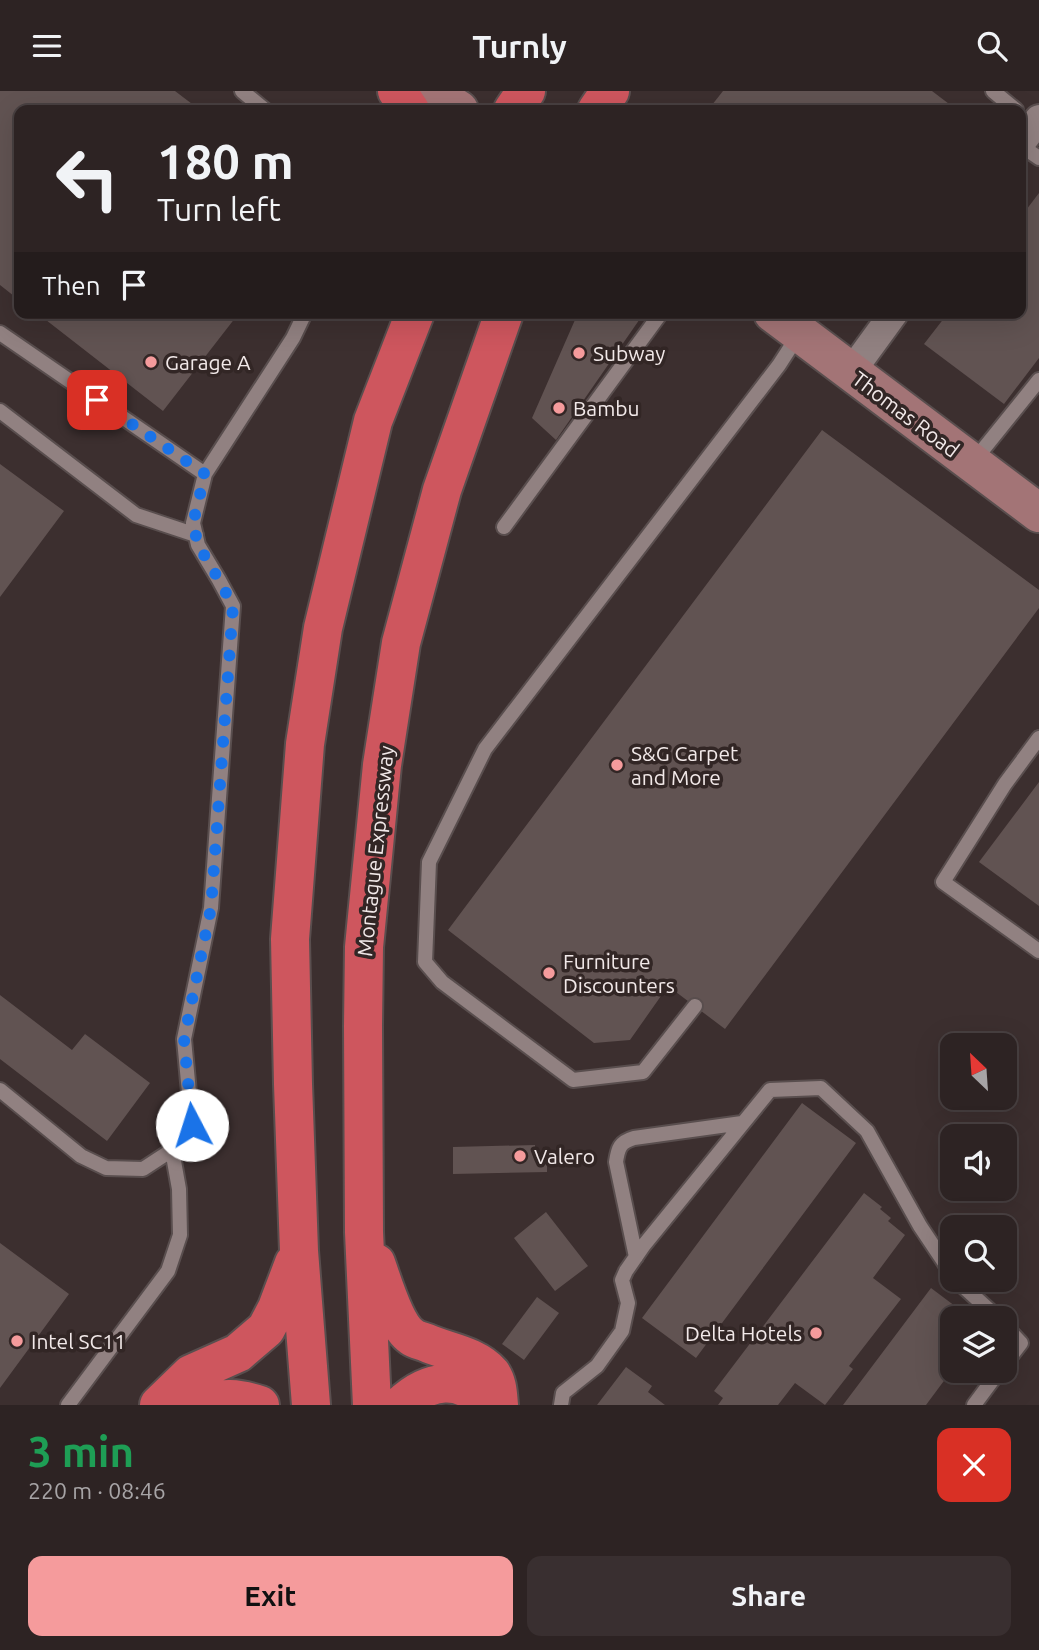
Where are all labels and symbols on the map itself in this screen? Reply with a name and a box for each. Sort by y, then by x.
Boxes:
place label: Subway [593,341,665,365]
marker: Subway [571,345,587,361]
place label: Garage A [165,350,251,374]
marker: Garage A [143,354,159,370]
street label: Thomas Road [848,366,964,462]
pin [67,370,127,430]
place label: Bambu [573,396,640,420]
marker: Bambu [551,400,567,416]
place label: S&G Carpet and More [631,741,738,789]
street label: Montague Expressway [352,744,398,958]
marker: S&G Carpet and More [609,757,625,773]
place label: Furniture Discounters [563,949,675,997]
marker: Furniture Discounters [541,965,557,981]
north arrow [940,1033,1017,1109]
position arrow [155,1088,229,1162]
place label: Valero [534,1144,595,1168]
marker: Valero [512,1148,528,1164]
place label: Delta Hotels [685,1321,802,1345]
marker: Delta Hotels [808,1325,824,1341]
place label: Intel SC11 [31,1329,126,1353]
marker: Intel SC11 [9,1333,25,1349]

